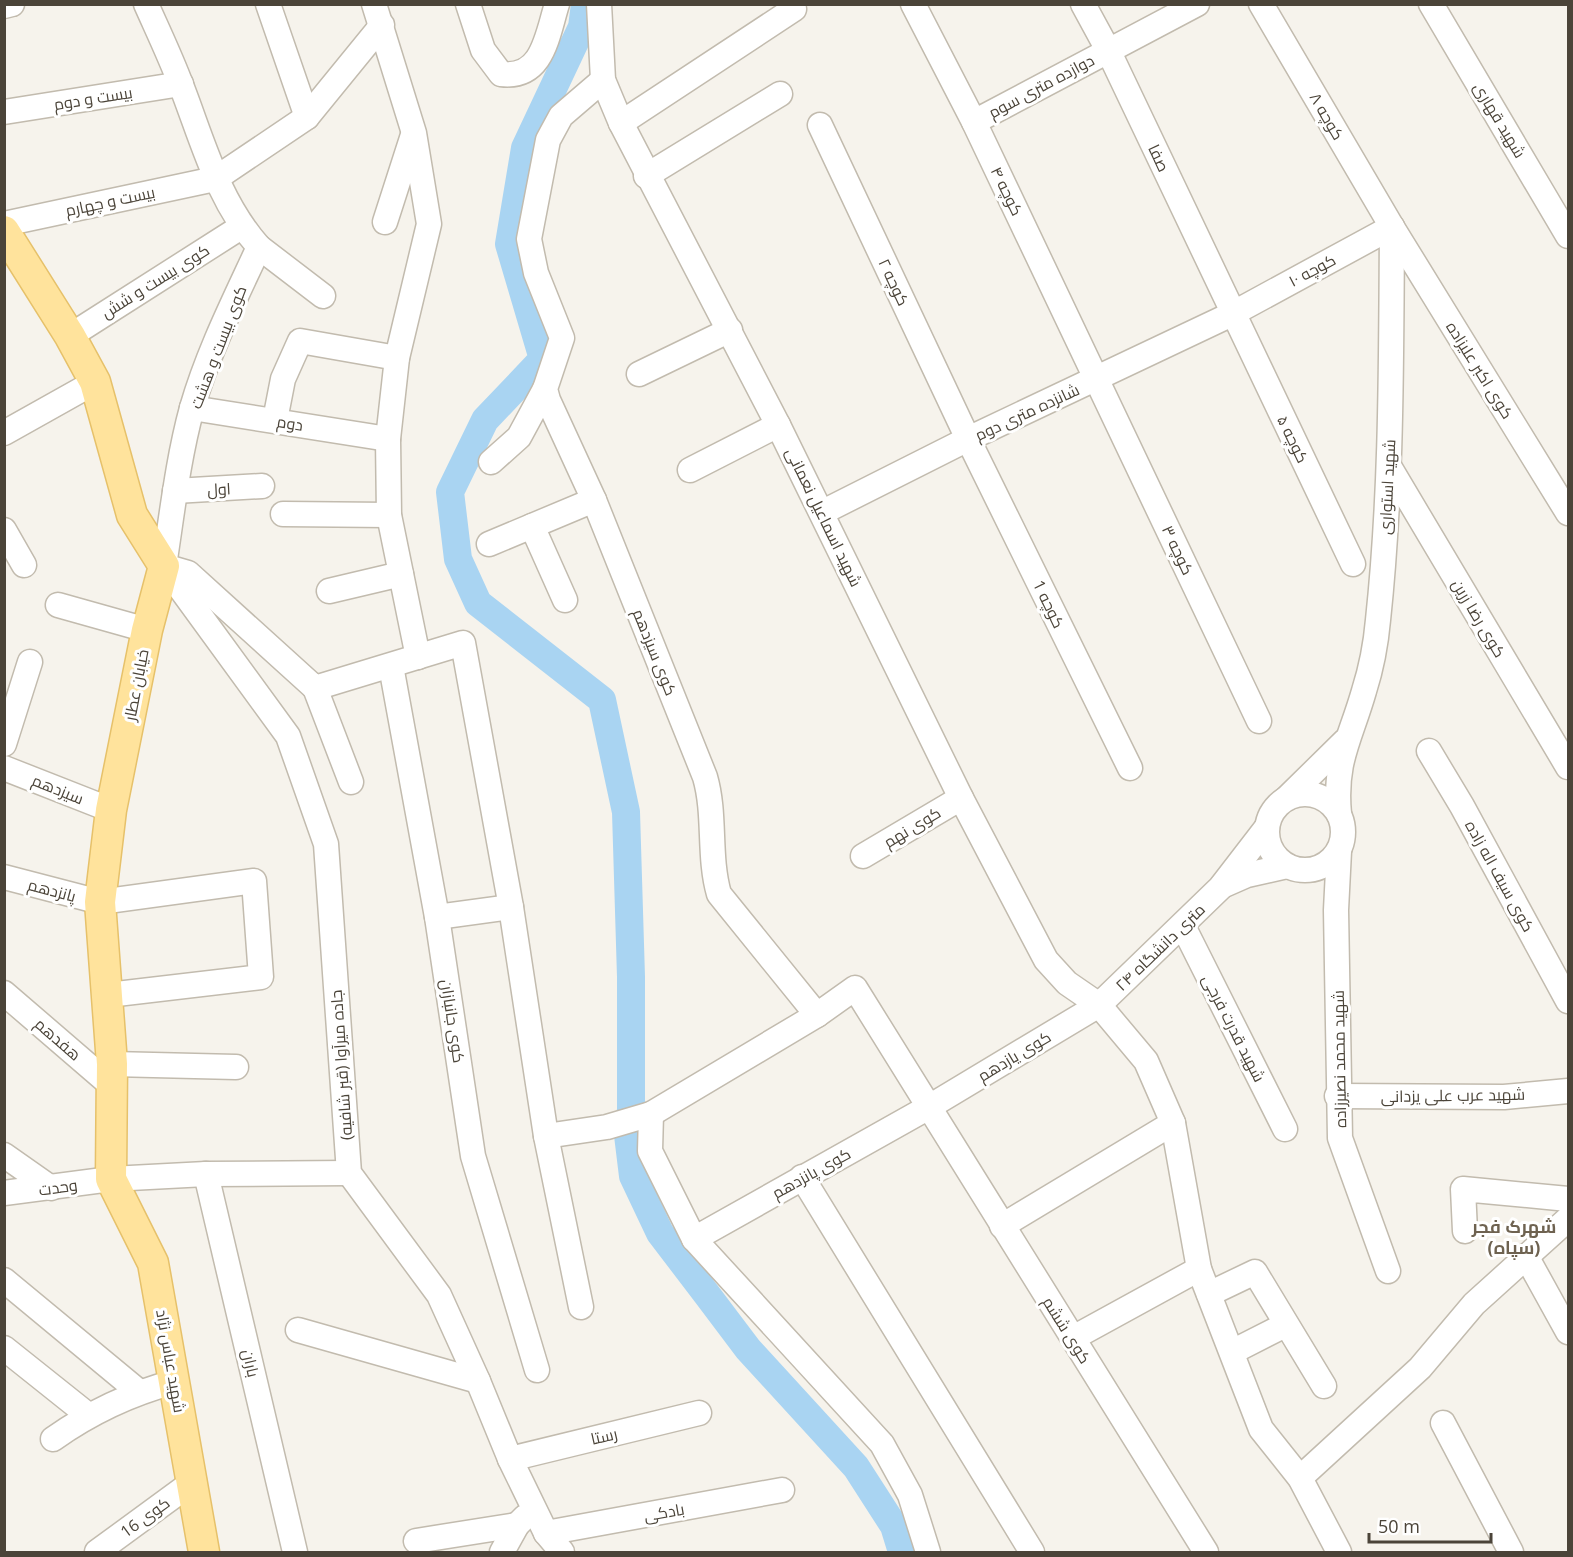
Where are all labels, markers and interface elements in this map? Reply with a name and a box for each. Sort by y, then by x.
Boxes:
street label: دوازده متری سوم [984,49,1098,124]
street label: شهید قهاری [1469,78,1531,162]
street label: بیست و دوم [52,81,134,116]
street label: کوچه ۸ [1304,88,1349,144]
street label: صفا [1143,141,1175,175]
street label: کوچه ۴ [985,163,1028,220]
street label: بیست و چهارم [63,181,157,222]
street label: کوی بیست و شش [97,239,213,323]
street label: کوچه ۱۰ [1285,248,1340,292]
street label: کوچه ۲ [873,255,915,310]
street label: کوی بیست و هشت [184,282,252,412]
street label: کوی اکبر علیزاده [1441,317,1519,423]
street label: شانزده متری دوم [971,378,1083,447]
street label: دوم [275,410,305,437]
street label: کوچه ۵ [1271,412,1314,467]
street label: شهید استواری [1374,439,1400,535]
street label: شهید اسماعیل نعمانی [781,444,867,590]
street label: اول [207,477,231,501]
street label: کوچه ۳ [1156,522,1199,579]
street label: کوی رضا زرین [1447,575,1511,661]
street label: کوچه 1 [1027,576,1070,632]
street label: کوی سیزدهم [627,605,682,699]
street label: خیابان عطار [118,647,154,724]
street label: سیزدهم [29,769,87,810]
street label: کوی نهم [879,801,945,854]
street label: کوی سیف اله زاده [1460,816,1540,936]
street label: پانزدهم [25,873,79,908]
street label: ۲۴ متری دانشگاه [1110,898,1210,996]
street label: شهید قدرت فرجی [1197,970,1271,1086]
street label: کوی جانبازان [436,978,470,1064]
street label: جاده میرآوا (قبر شافیه) [325,989,357,1141]
street label: شهید محمد نصیرزاده [1327,990,1351,1128]
street label: هفدهم [29,1013,86,1066]
street label: کوی یازدهم [973,1025,1055,1087]
street label: شهید عرب علی یزدانی [1381,1083,1525,1107]
street label: کوی پانزدهم [768,1142,855,1205]
street label: وحدت [37,1173,79,1201]
district label: شهرک فجر (سپاه) [1471,1214,1556,1260]
street label: کوی ششم [1037,1292,1096,1368]
street label: شهید عباس نژاد [151,1308,191,1414]
street label: باران [237,1347,265,1379]
street label: رستا [588,1422,620,1450]
street label: کوی 16 [116,1492,174,1542]
street label: بادکی [642,1498,686,1526]
scale bar [1369,1506,1490,1544]
text: 50 m [1378,1514,1420,1538]

